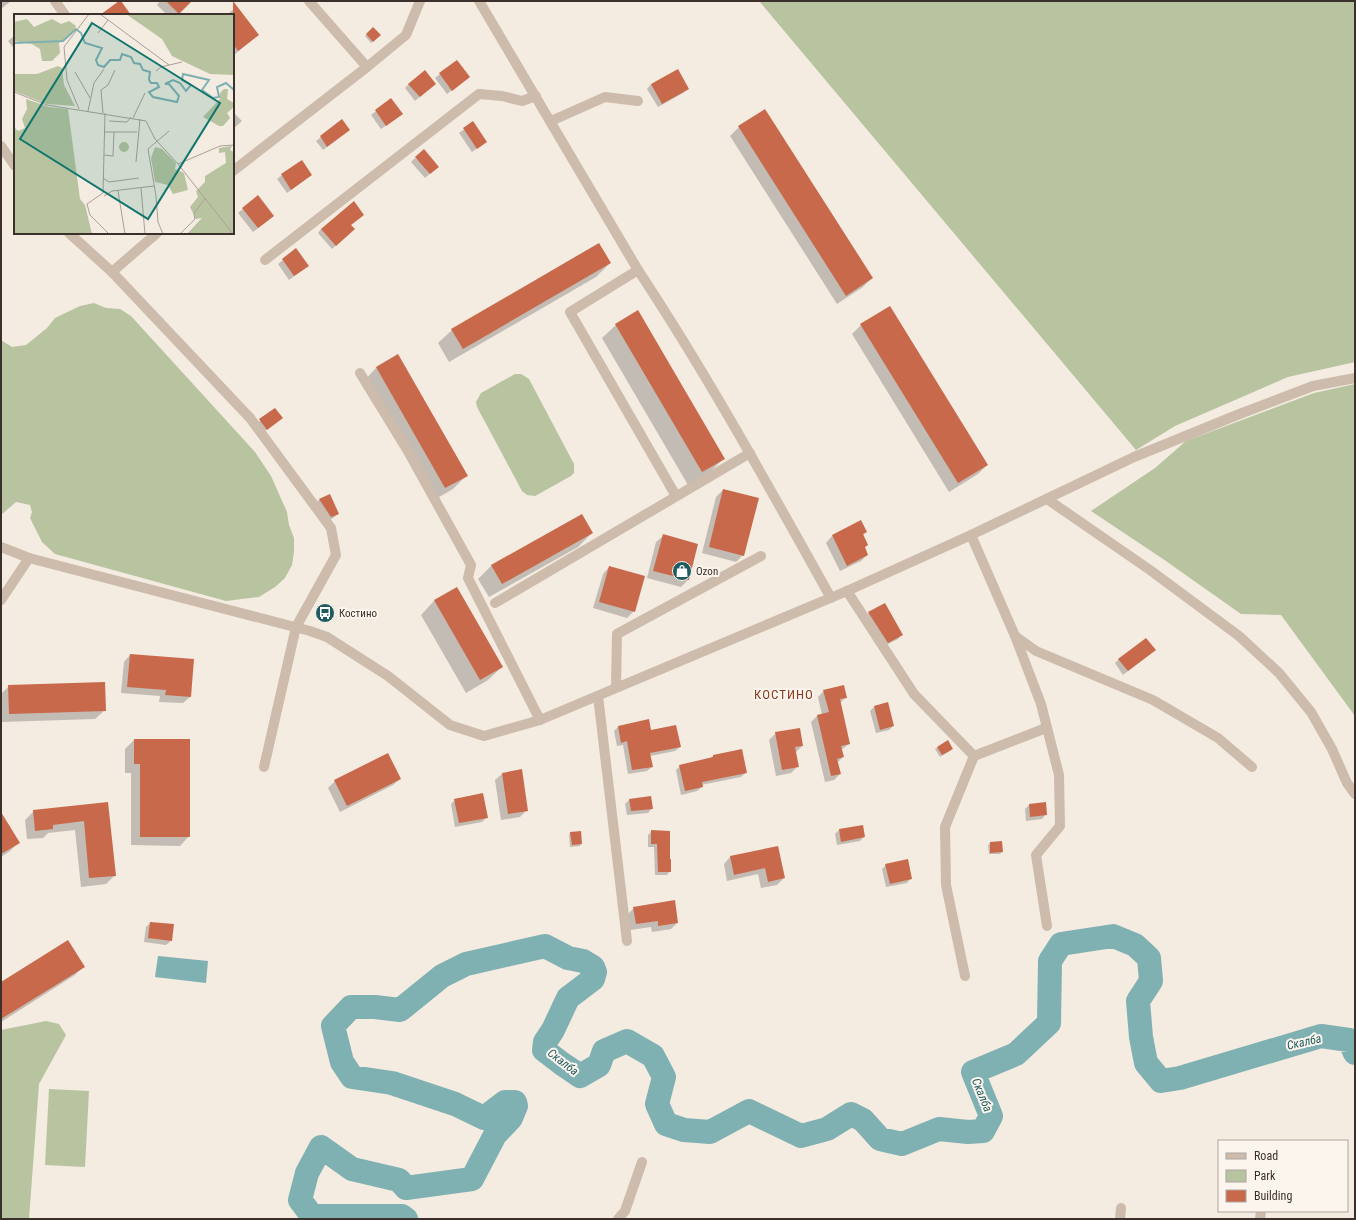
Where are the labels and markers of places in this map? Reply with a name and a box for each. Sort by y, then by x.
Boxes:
shop icon: Ozon [671,560,693,582]
place label: Ozon [696,565,718,578]
bus stop icon: Костино [314,602,336,624]
place label: Костино [339,607,378,620]

